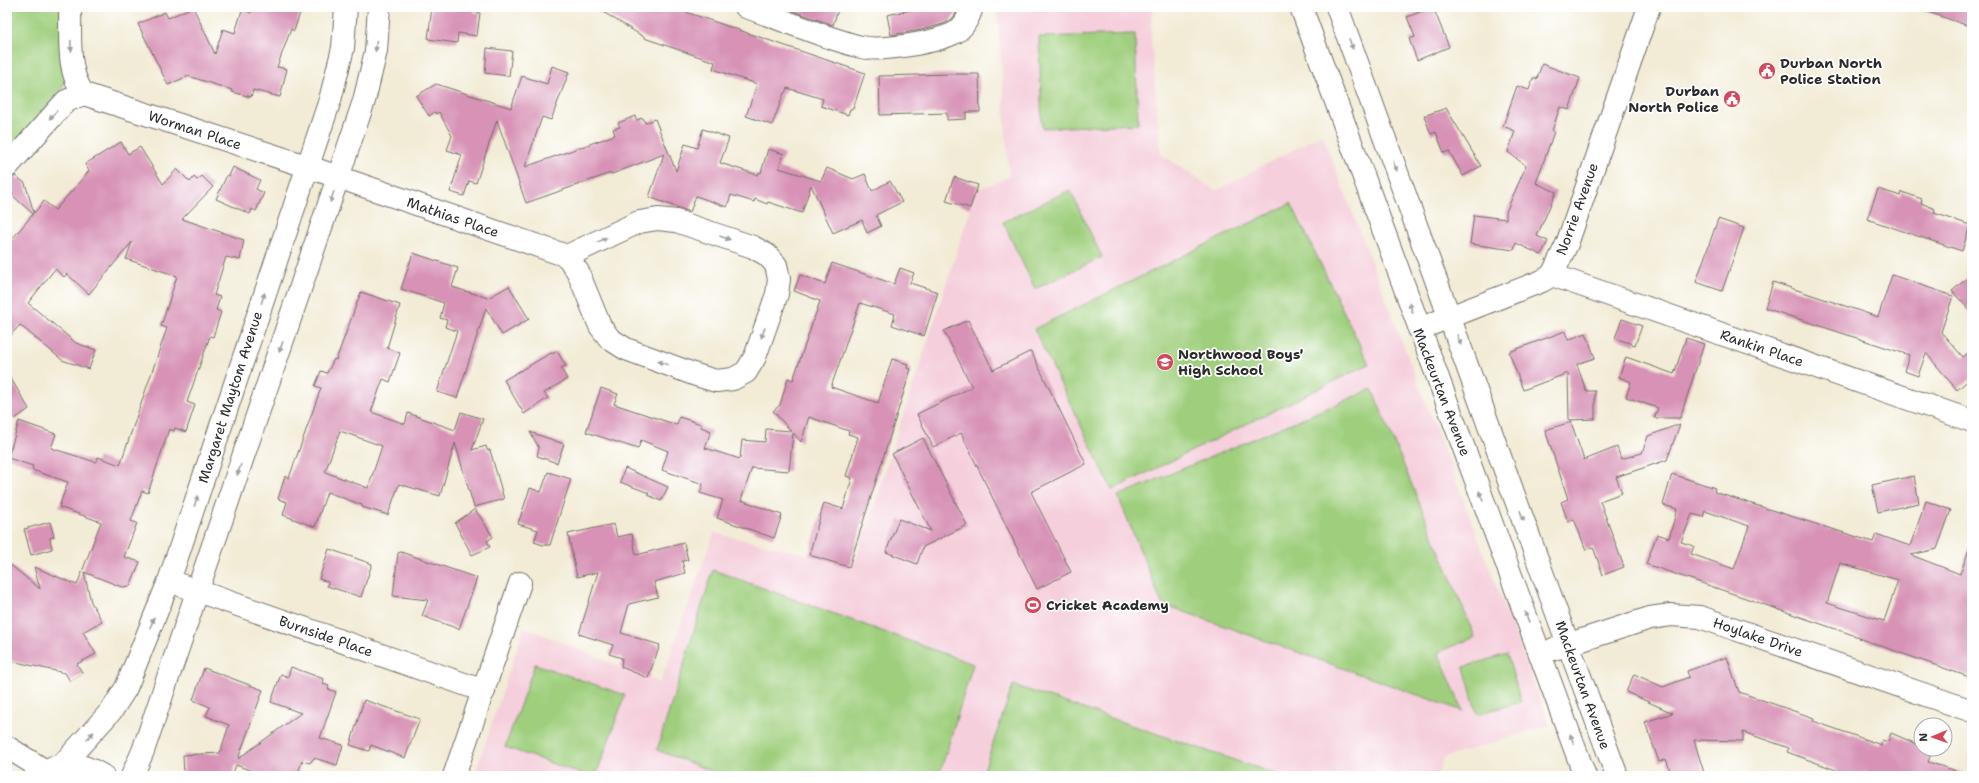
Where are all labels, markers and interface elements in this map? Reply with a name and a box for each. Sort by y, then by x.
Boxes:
one-way arrow [1348,38,1354,50]
one-way arrow [68,40,75,52]
one-way arrow [373,40,379,52]
place label: Durban North Police Station [1780,54,1882,88]
public building icon: Durban North Police Station [1757,61,1777,81]
place label: Durban North Police [1628,82,1719,116]
public building icon: Durban North Police [1722,89,1742,109]
street label: Worman Place [146,106,244,154]
one-way arrow [49,110,58,121]
one-way arrow [1393,160,1399,172]
street label: Norrie Avenue [1552,160,1602,258]
one-way arrow [329,192,335,204]
street label: Mathias Place [405,193,501,241]
one-way arrow [720,235,732,241]
one-way arrow [597,237,608,243]
one-way arrow [260,291,266,303]
one-way arrow [1408,302,1414,314]
street label: Margaret Maytom Avenue [194,309,266,485]
street label: Rankin Place [1718,325,1806,371]
street label: Mackeurtan Avenue [1409,326,1475,459]
one-way arrow [760,328,766,340]
one-way arrow [1456,335,1462,347]
one-way arrow [278,341,284,353]
place label: Northwood Boys' High School [1178,345,1304,379]
school or university icon: Northwood Boys' High School [1155,352,1175,372]
one-way arrow [657,360,669,366]
one-way arrow [236,464,242,476]
one-way arrow [1478,489,1484,501]
one-way arrow [193,495,199,507]
one-way arrow [1519,510,1525,522]
sports icon: Cricket Academy [1023,595,1043,615]
place label: Cricket Academy [1046,596,1169,614]
street label: Burnside Place [277,611,375,661]
one-way arrow [1523,611,1529,623]
street label: Hoylake Drive [1711,613,1805,661]
one-way arrow [149,617,155,629]
street label: Mackeurtan Avenue [1551,618,1615,752]
north arrow [1913,717,1953,757]
one-way arrow [85,731,94,741]
text: N [1916,732,1931,742]
one-way arrow [1569,733,1575,745]

